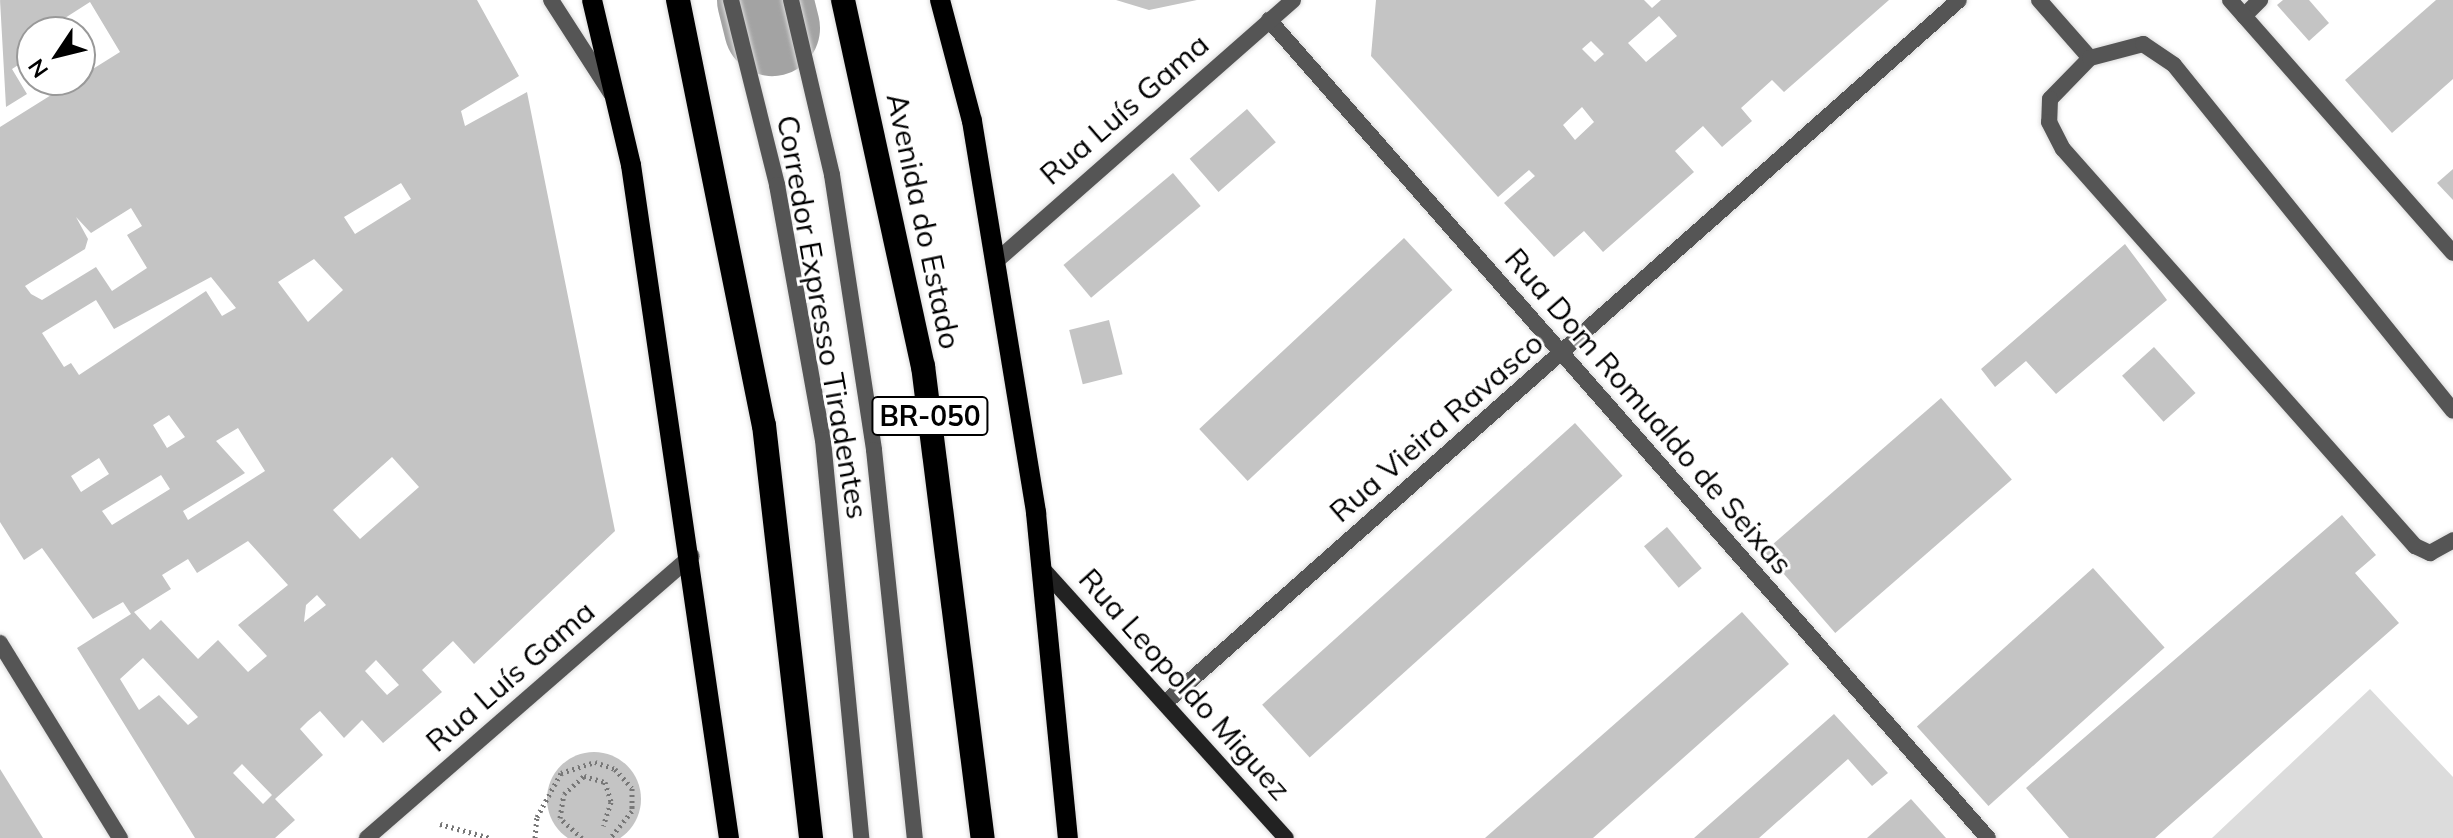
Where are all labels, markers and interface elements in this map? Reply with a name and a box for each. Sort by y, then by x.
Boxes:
north arrow [16,16,96,96]
street label: Rua Luís Gama [1032,26,1216,192]
text: N [22,54,54,83]
street label: Avenida do Estado [879,90,969,352]
street label: Corredor Expresso Tiradentes [770,112,876,522]
street label: Rua Dom Romualdo de Seixas [1498,241,1800,581]
street label: Rua Vieira Ravasco [1322,325,1550,529]
road number: BR-050 [870,392,990,440]
street label: Rua Leopoldo Miguez [1072,561,1298,807]
street label: Rua Luís Gama [418,593,602,759]

